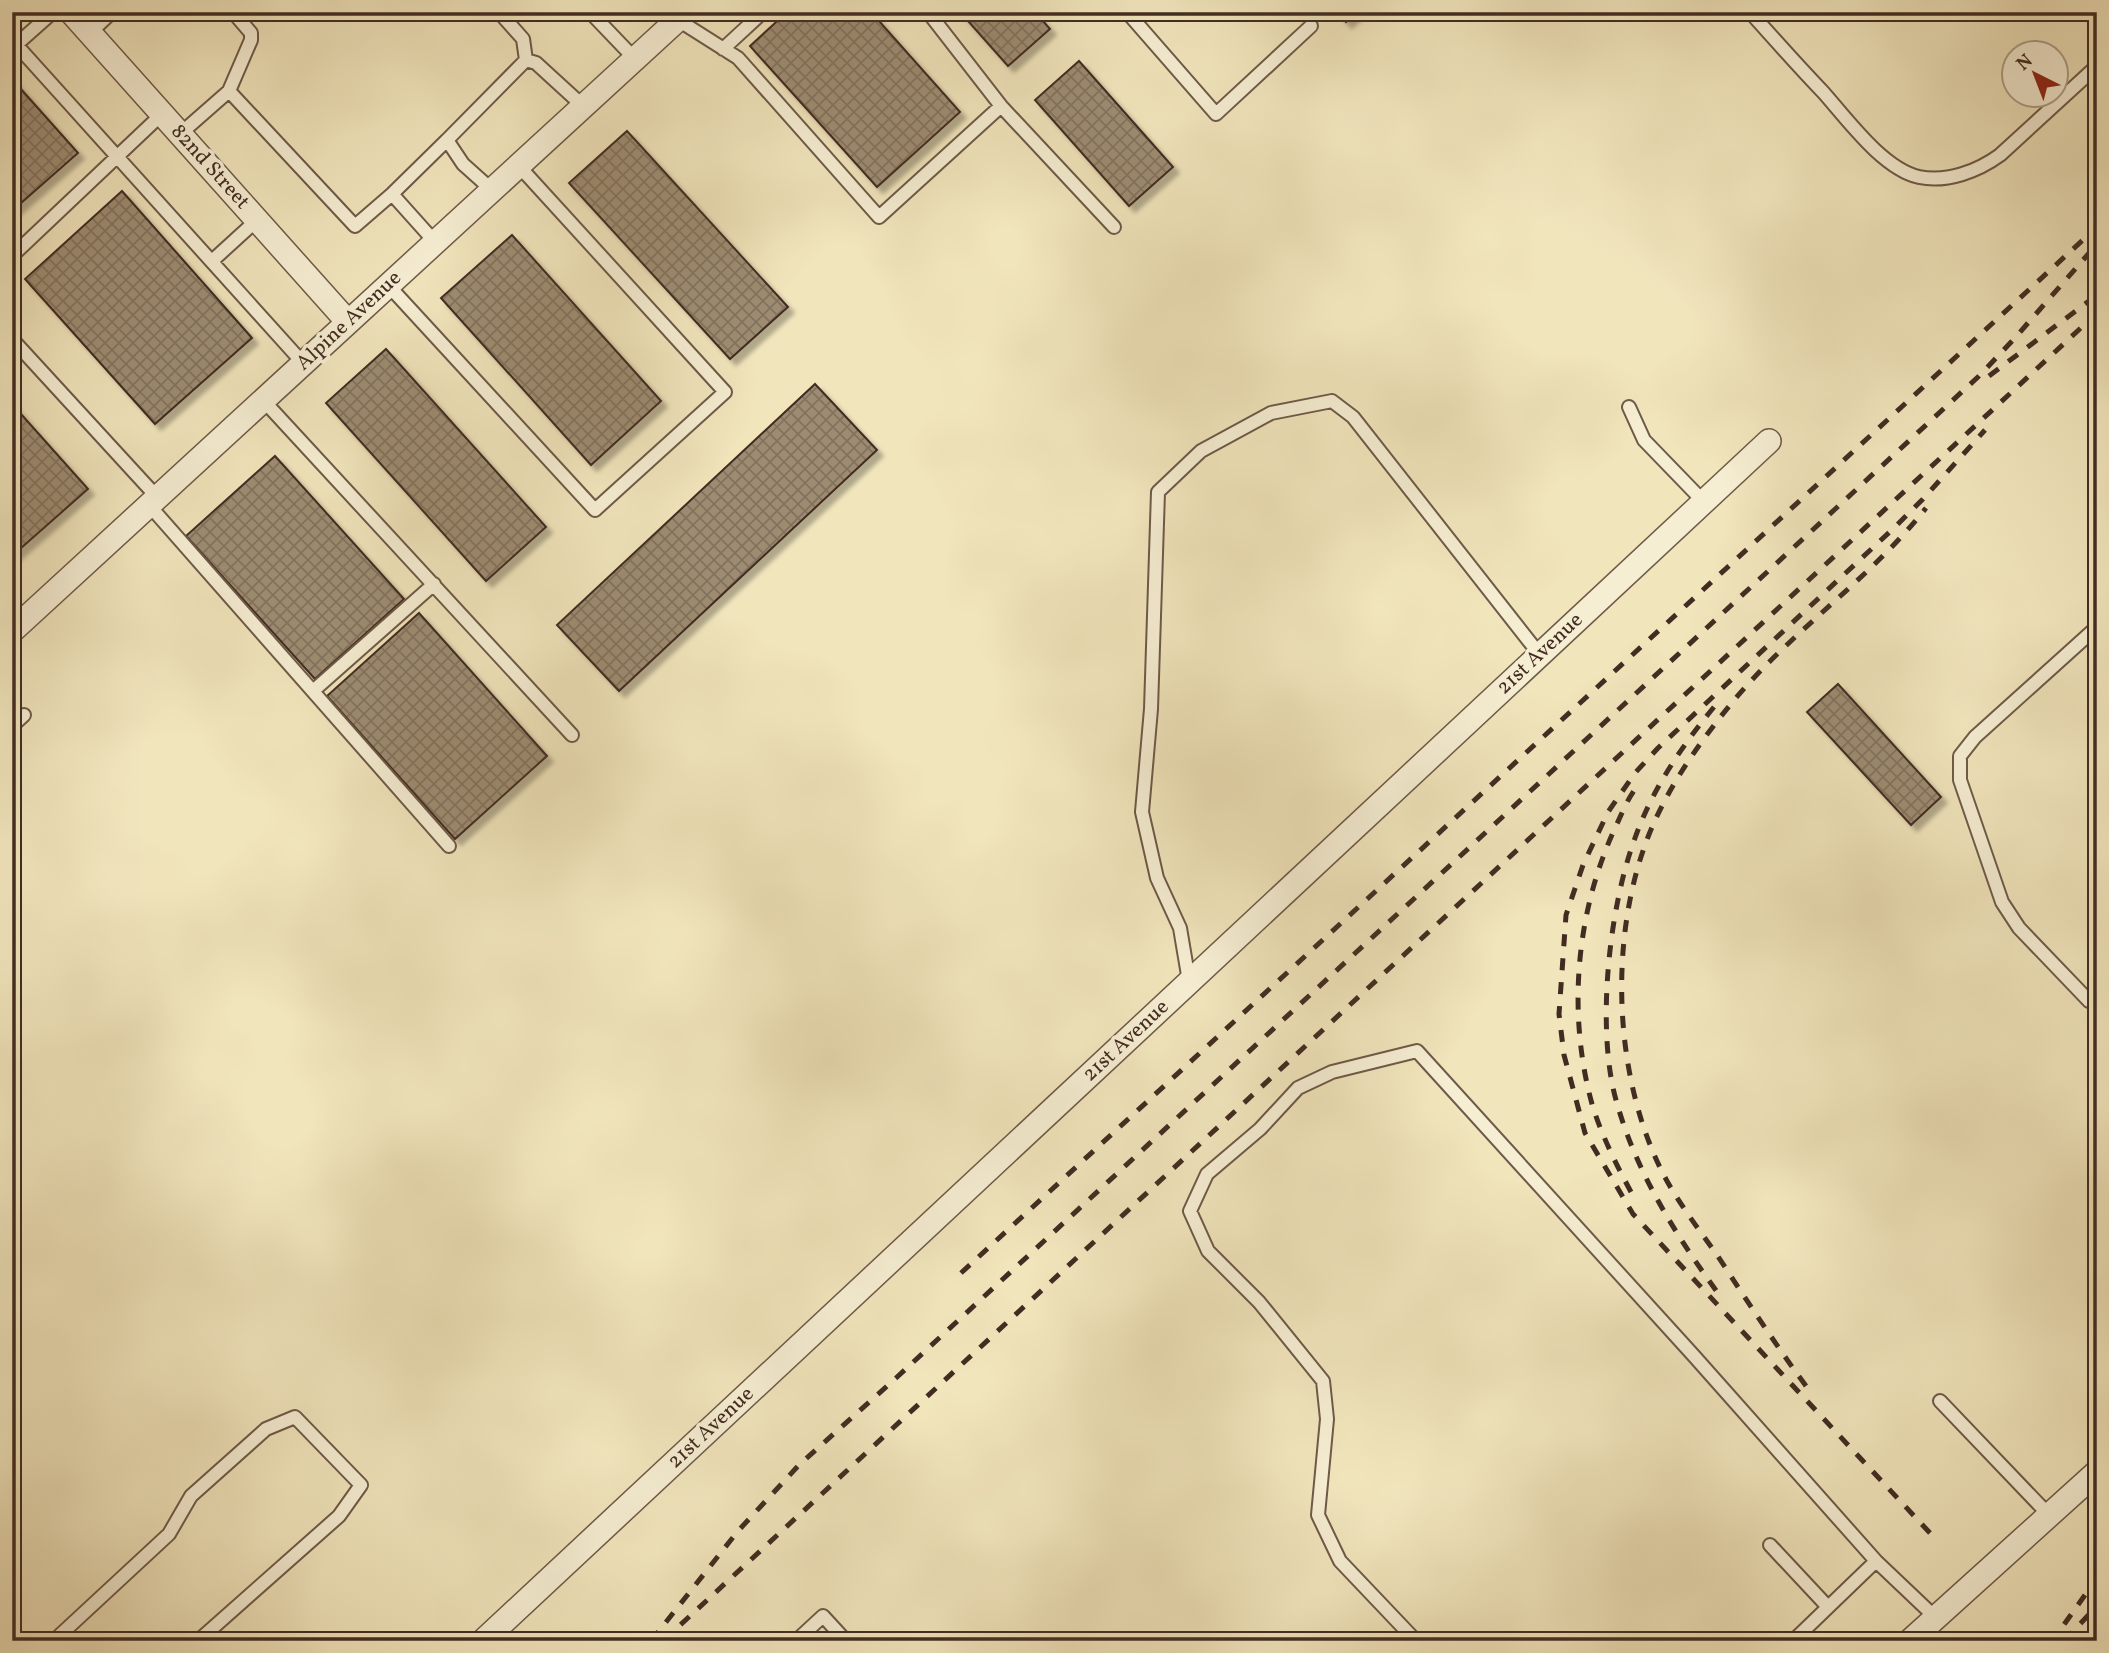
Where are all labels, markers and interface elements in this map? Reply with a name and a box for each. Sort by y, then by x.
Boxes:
north arrow [2000,38,2070,108]
text: N [2011,48,2039,77]
street label: 82nd Street [164,118,256,216]
street label: Alpine Avenue [290,264,408,378]
street label: 21st Avenue [1490,606,1590,702]
street label: 21st Avenue [1076,993,1176,1089]
street label: 21st Avenue [661,1380,761,1476]

